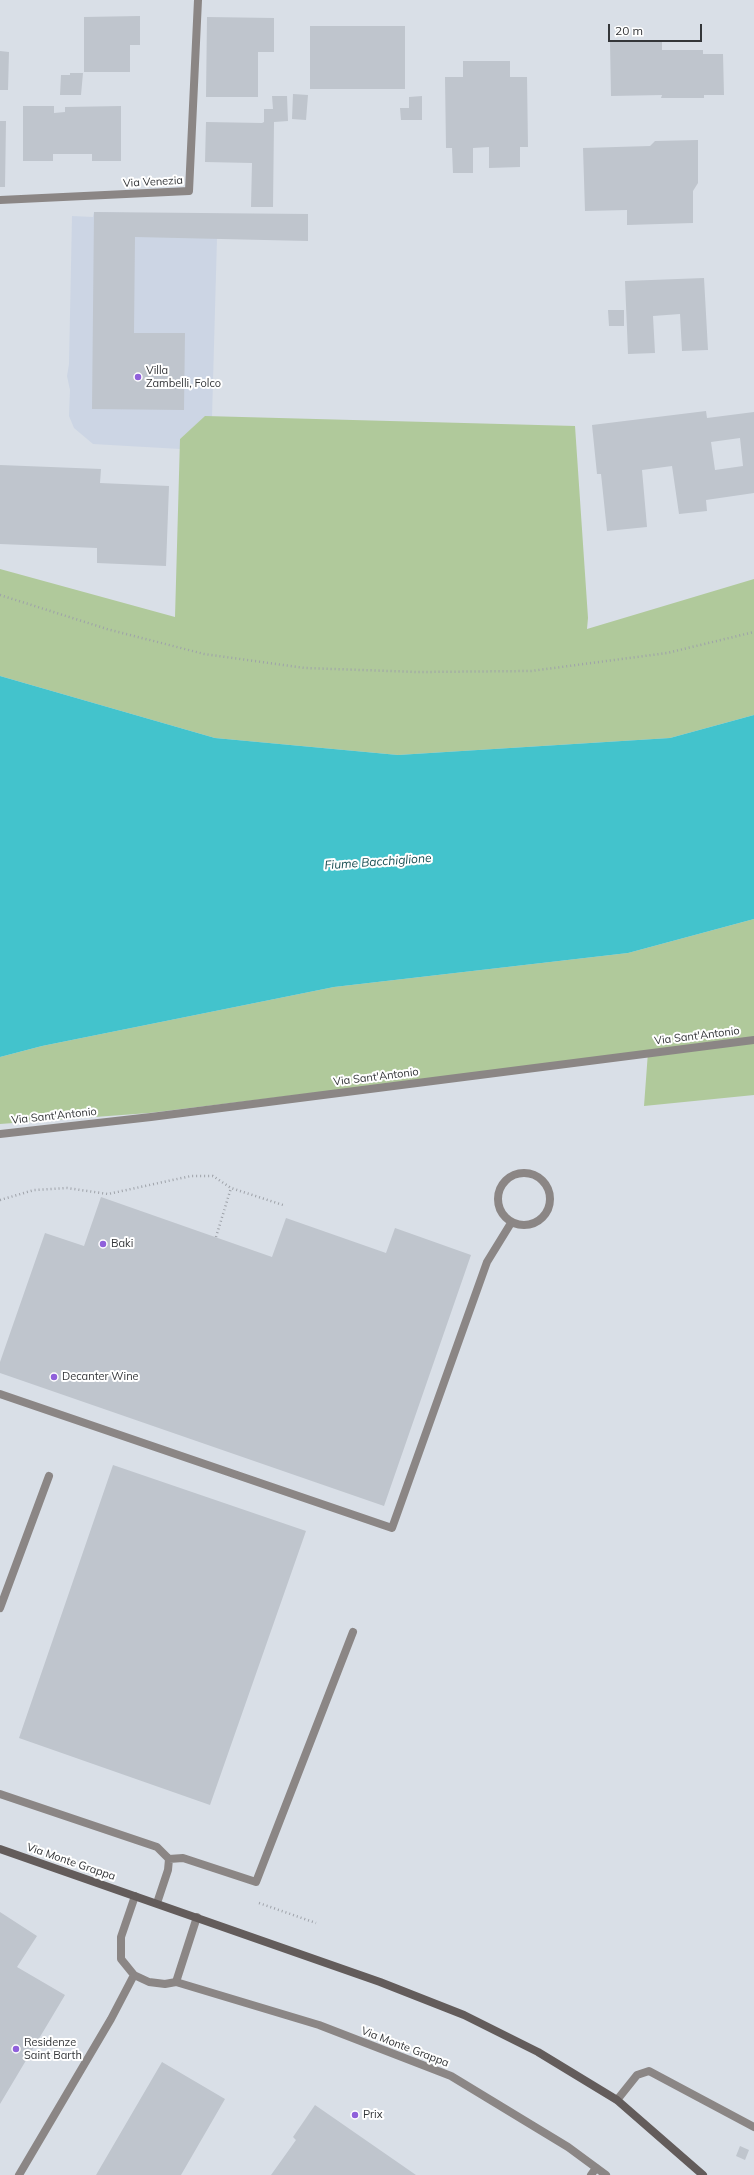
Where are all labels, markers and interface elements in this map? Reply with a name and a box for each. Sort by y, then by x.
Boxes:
scale bar [610,16,704,42]
text: 20 m [615,23,643,38]
street label: Via Venezia [123,174,183,190]
place label: Villa Zambelli, Folco [146,364,221,390]
marker: Villa Zambelli, Folco [133,372,143,382]
water label: Fiume Bacchiglione [324,851,432,873]
street label: Via Sant'Antonio [654,1024,740,1048]
street label: Via Sant'Antonio [333,1065,419,1089]
street label: Via Sant'Antonio [11,1105,97,1127]
place label: Baki [111,1237,133,1251]
marker: Baki [98,1239,108,1249]
place label: Decanter Wine [62,1370,139,1384]
marker: Decanter Wine [49,1372,59,1382]
street label: Via Monte Grappa [25,1841,117,1883]
street label: Via Monte Grappa [359,2024,451,2070]
place label: Residenze Saint Barth [24,2036,82,2062]
marker: Residenze Saint Barth [11,2044,21,2054]
place label: Prix [363,2108,383,2122]
marker: Prix [350,2110,360,2120]

